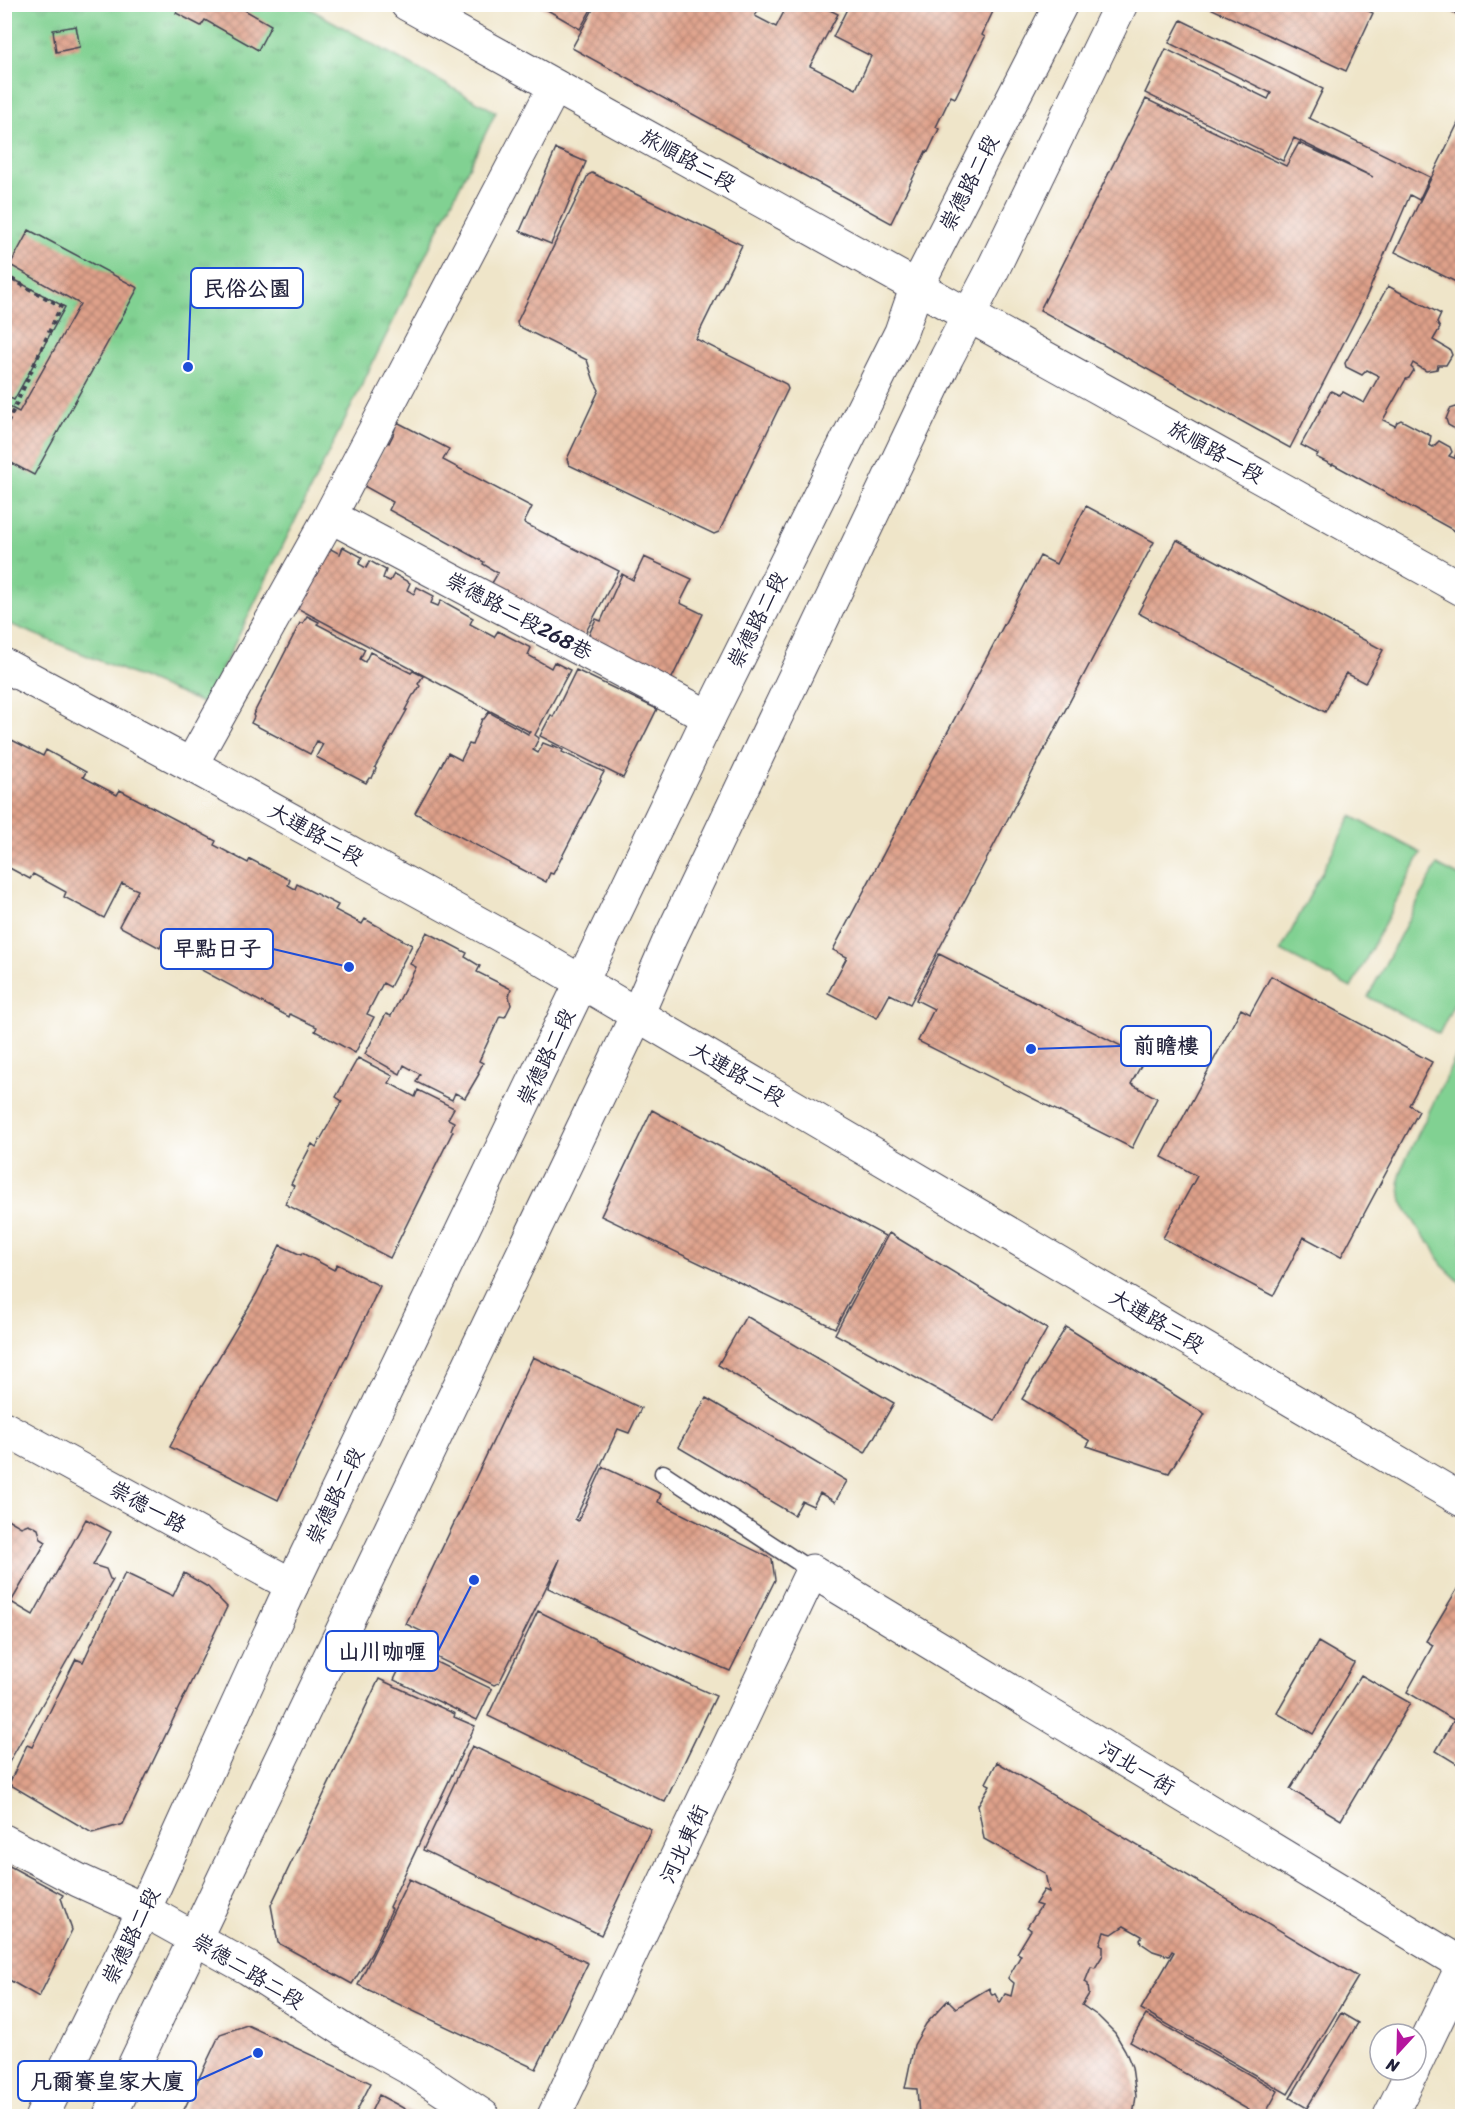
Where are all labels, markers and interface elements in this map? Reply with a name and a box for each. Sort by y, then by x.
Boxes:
street label: 旅順路二段 [633,118,743,202]
street label: 崇德路二段 [928,128,1010,238]
callout: 民俗公園 [191,268,303,308]
text: 民俗公園 [203,269,291,308]
street label: 旅順路一段 [1161,410,1271,494]
street label: 崇德路二段268巷 [438,561,600,671]
street label: 崇德路二段 [716,565,798,675]
street label: 大連路二段 [261,792,371,876]
callout: 早點日子 [161,929,273,969]
text: 早點日子 [173,929,261,968]
street label: 崇德路二段 [506,1001,586,1113]
callout: 前瞻樓 [1121,1026,1211,1066]
text: 前瞻樓 [1133,1026,1199,1065]
street label: 大連路二段 [683,1031,793,1117]
street label: 大連路二段 [1102,1278,1212,1364]
street label: 崇德路二段 [295,1440,375,1552]
street label: 崇德一路 [102,1470,194,1544]
callout: 山川咖喱 [326,1631,438,1671]
text: 山川咖喱 [338,1632,426,1671]
street label: 河北一街 [1091,1730,1183,1806]
street label: 河北東街 [649,1798,719,1890]
street label: 崇德路二段 [91,1880,171,1992]
street label: 崇德二路二段 [184,1922,312,2020]
north arrow [1368,2022,1428,2082]
text: N [1381,2050,1404,2081]
callout: 凡爾賽皇家大廈 [18,2061,196,2101]
text: 凡爾賽皇家大廈 [30,2062,184,2101]

